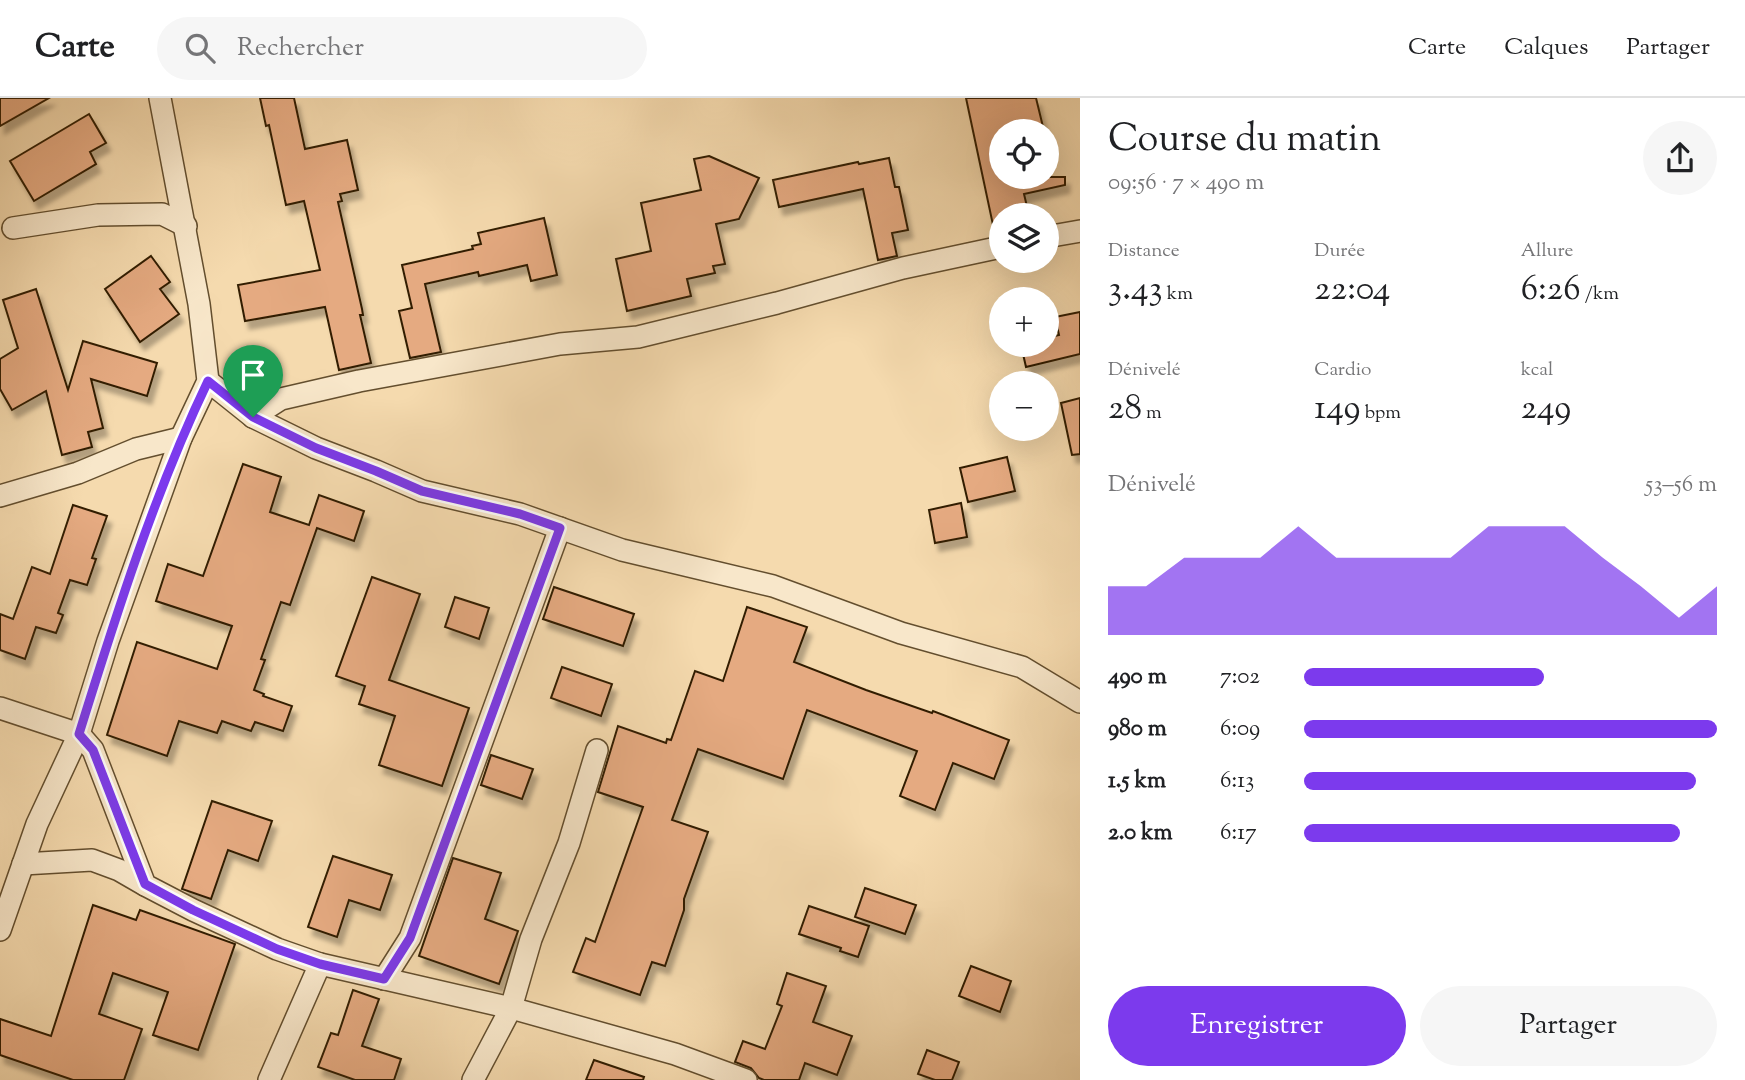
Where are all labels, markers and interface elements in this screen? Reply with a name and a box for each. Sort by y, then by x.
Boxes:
search box [157,17,647,80]
text: Carte [35,24,115,72]
icon: search [181,29,219,67]
text: Rechercher [237,30,364,67]
text: Carte [1408,31,1466,65]
text: Calques [1504,31,1588,65]
text: Partager [1626,31,1710,65]
text: Course du matin [1108,114,1381,168]
map controls [989,119,1059,441]
button: locate [989,119,1059,189]
button: share [1643,121,1717,195]
text: 09:56 · 7 × 490 m [1108,167,1264,200]
button: layers [989,203,1059,273]
text: Distance [1108,238,1180,265]
text: Durée [1314,238,1365,265]
text: Allure [1521,238,1573,265]
text: 3.43 [1108,265,1163,316]
text: 22:04 [1314,265,1390,316]
text: 6:26 [1521,265,1581,316]
text: km [1163,281,1193,308]
text: /km [1581,281,1619,308]
button: + [989,287,1059,357]
pin [223,345,283,417]
icon: arrive [234,356,272,394]
text: Dénivelé [1108,357,1181,384]
text: Cardio [1314,357,1371,384]
text: kcal [1521,357,1553,384]
button: − [989,371,1059,441]
text: 28 [1108,384,1142,435]
text: 149 [1314,384,1361,435]
text: 249 [1521,384,1571,435]
text: m [1142,400,1162,427]
text: bpm [1361,400,1401,427]
text: Dénivelé [1108,469,1196,502]
text: 53–56 m [1645,469,1717,502]
text: 490 m [1108,661,1167,694]
text: 7:02 [1220,661,1260,694]
text: 980 m [1108,713,1167,746]
text: 6:09 [1220,713,1260,746]
text: 1.5 km [1108,765,1166,798]
text: 6:13 [1220,765,1254,798]
text: 2.0 km [1108,817,1173,850]
text: 6:17 [1220,817,1257,850]
button: Enregistrer [1108,986,1406,1066]
button: Partager [1420,986,1717,1066]

